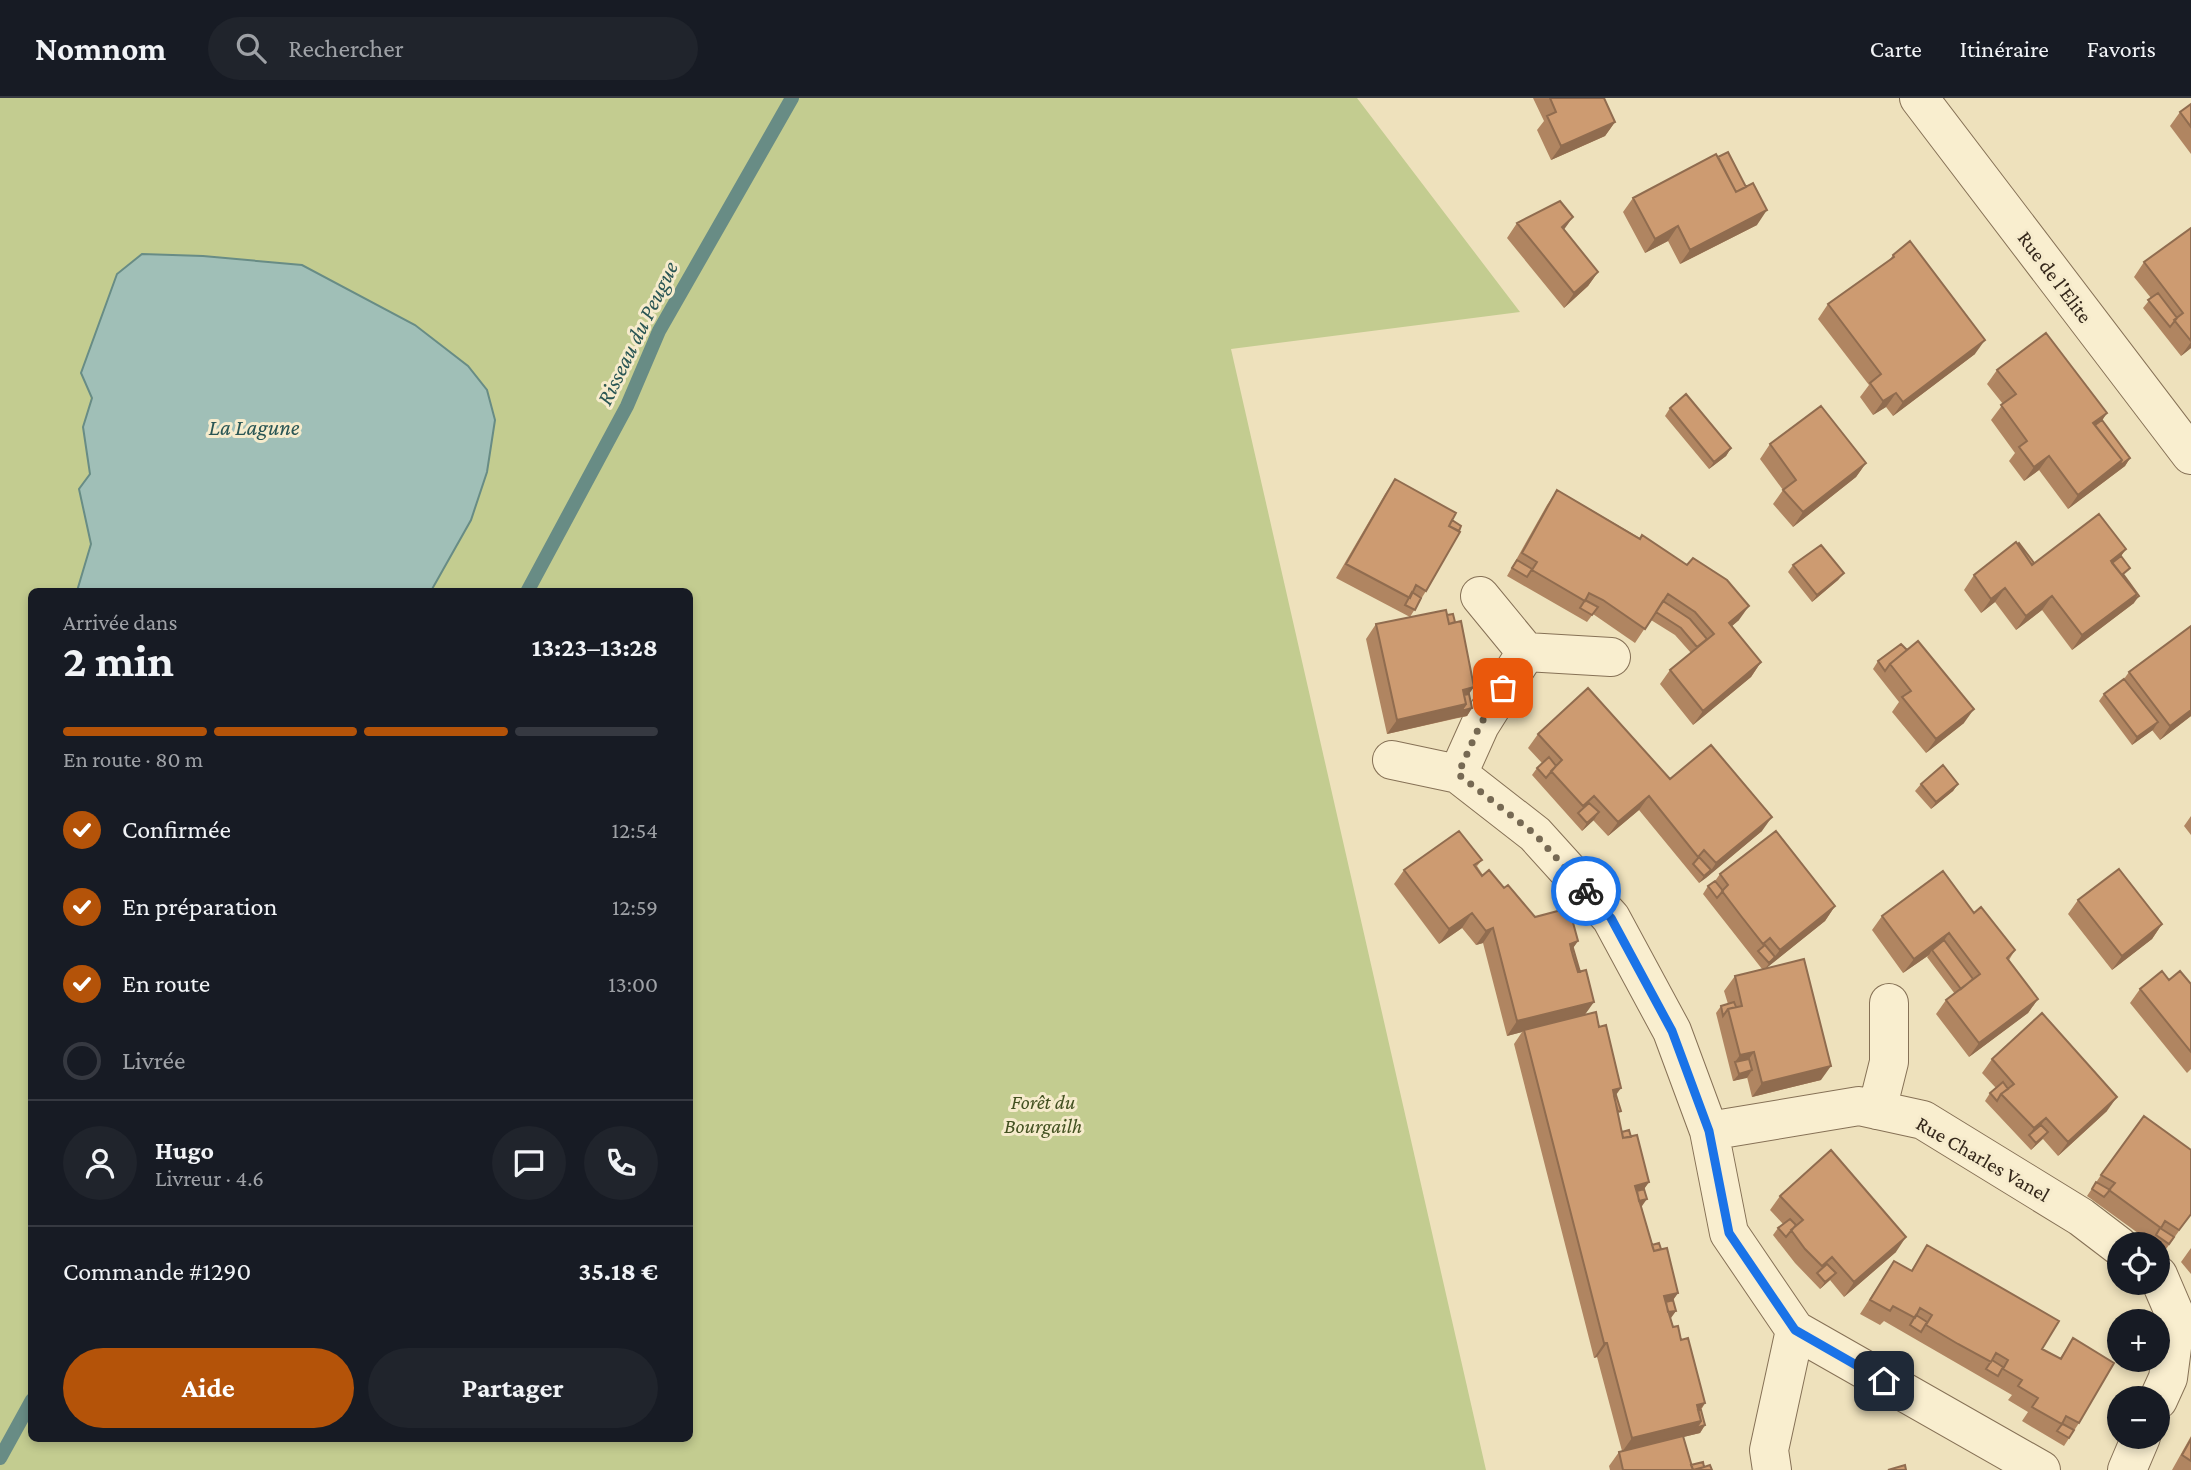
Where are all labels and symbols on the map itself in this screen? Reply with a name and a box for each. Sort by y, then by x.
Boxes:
street label: Rue de l'Elite [2013,226,2097,328]
water label: Risseau du Peugue [591,257,683,409]
water label: La Lagune [208,414,300,440]
pin [1473,658,1533,718]
courier [1551,856,1621,926]
park label: Forêt du Bourgailh [1004,1090,1082,1138]
street label: Rue Charles Vanel [1912,1111,2054,1207]
pin [1854,1351,1914,1411]

